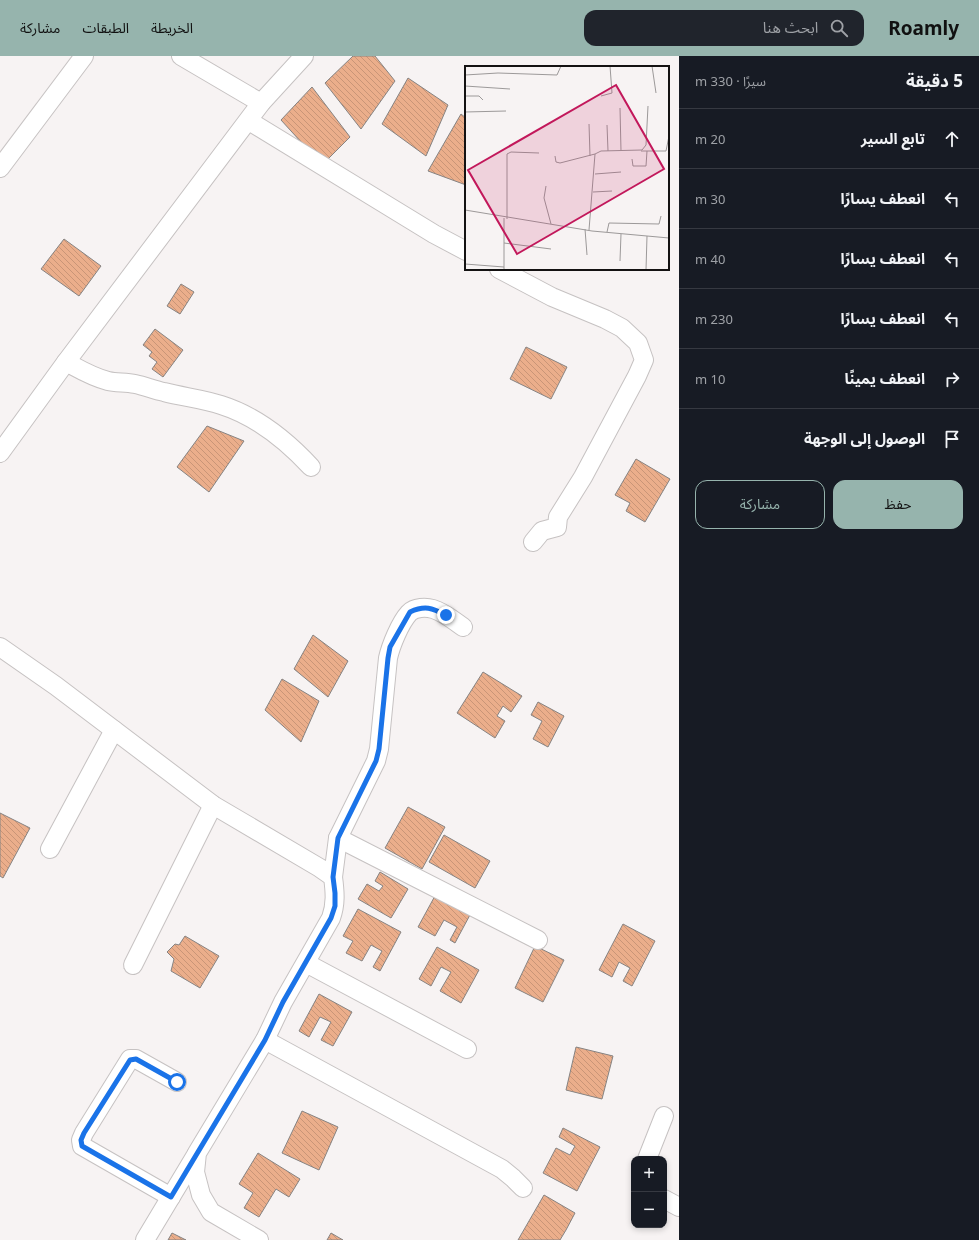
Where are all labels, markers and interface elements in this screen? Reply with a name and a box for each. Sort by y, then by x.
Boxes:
search box [584,10,864,46]
text: Roamly [888,15,959,41]
text: ابحث هنا [763,17,818,37]
icon: search [828,17,850,39]
text: مشاركة [20,18,60,37]
text: الطبقات [82,18,129,37]
text: الخريطة [151,18,193,37]
inset map [465,66,669,270]
text: 5 دقيقة [906,69,963,92]
text: سيرًا · 330 m [695,72,766,90]
text: تابع السير [861,128,925,148]
icon: ahead [941,128,963,150]
text: 20 m [695,130,725,148]
text: انعطف يسارًا [841,188,925,208]
icon: left [941,188,963,210]
text: 30 m [695,190,725,208]
text: انعطف يسارًا [841,248,925,268]
icon: left [941,248,963,270]
text: 40 m [695,250,725,268]
text: انعطف يسارًا [841,308,925,328]
icon: left [941,308,963,330]
text: 230 m [695,310,733,328]
text: انعطف يمينًا [844,368,925,388]
icon: right [941,368,963,390]
text: 10 m [695,370,725,388]
text: الوصول إلى الوجهة [804,428,925,448]
icon: arrive [941,428,963,450]
button: مشاركة [695,480,825,529]
button: حفظ [833,480,963,529]
route end [437,606,455,624]
route start [168,1073,186,1091]
map controls [631,1156,667,1228]
button: + [631,1156,667,1192]
button: − [631,1192,667,1228]

